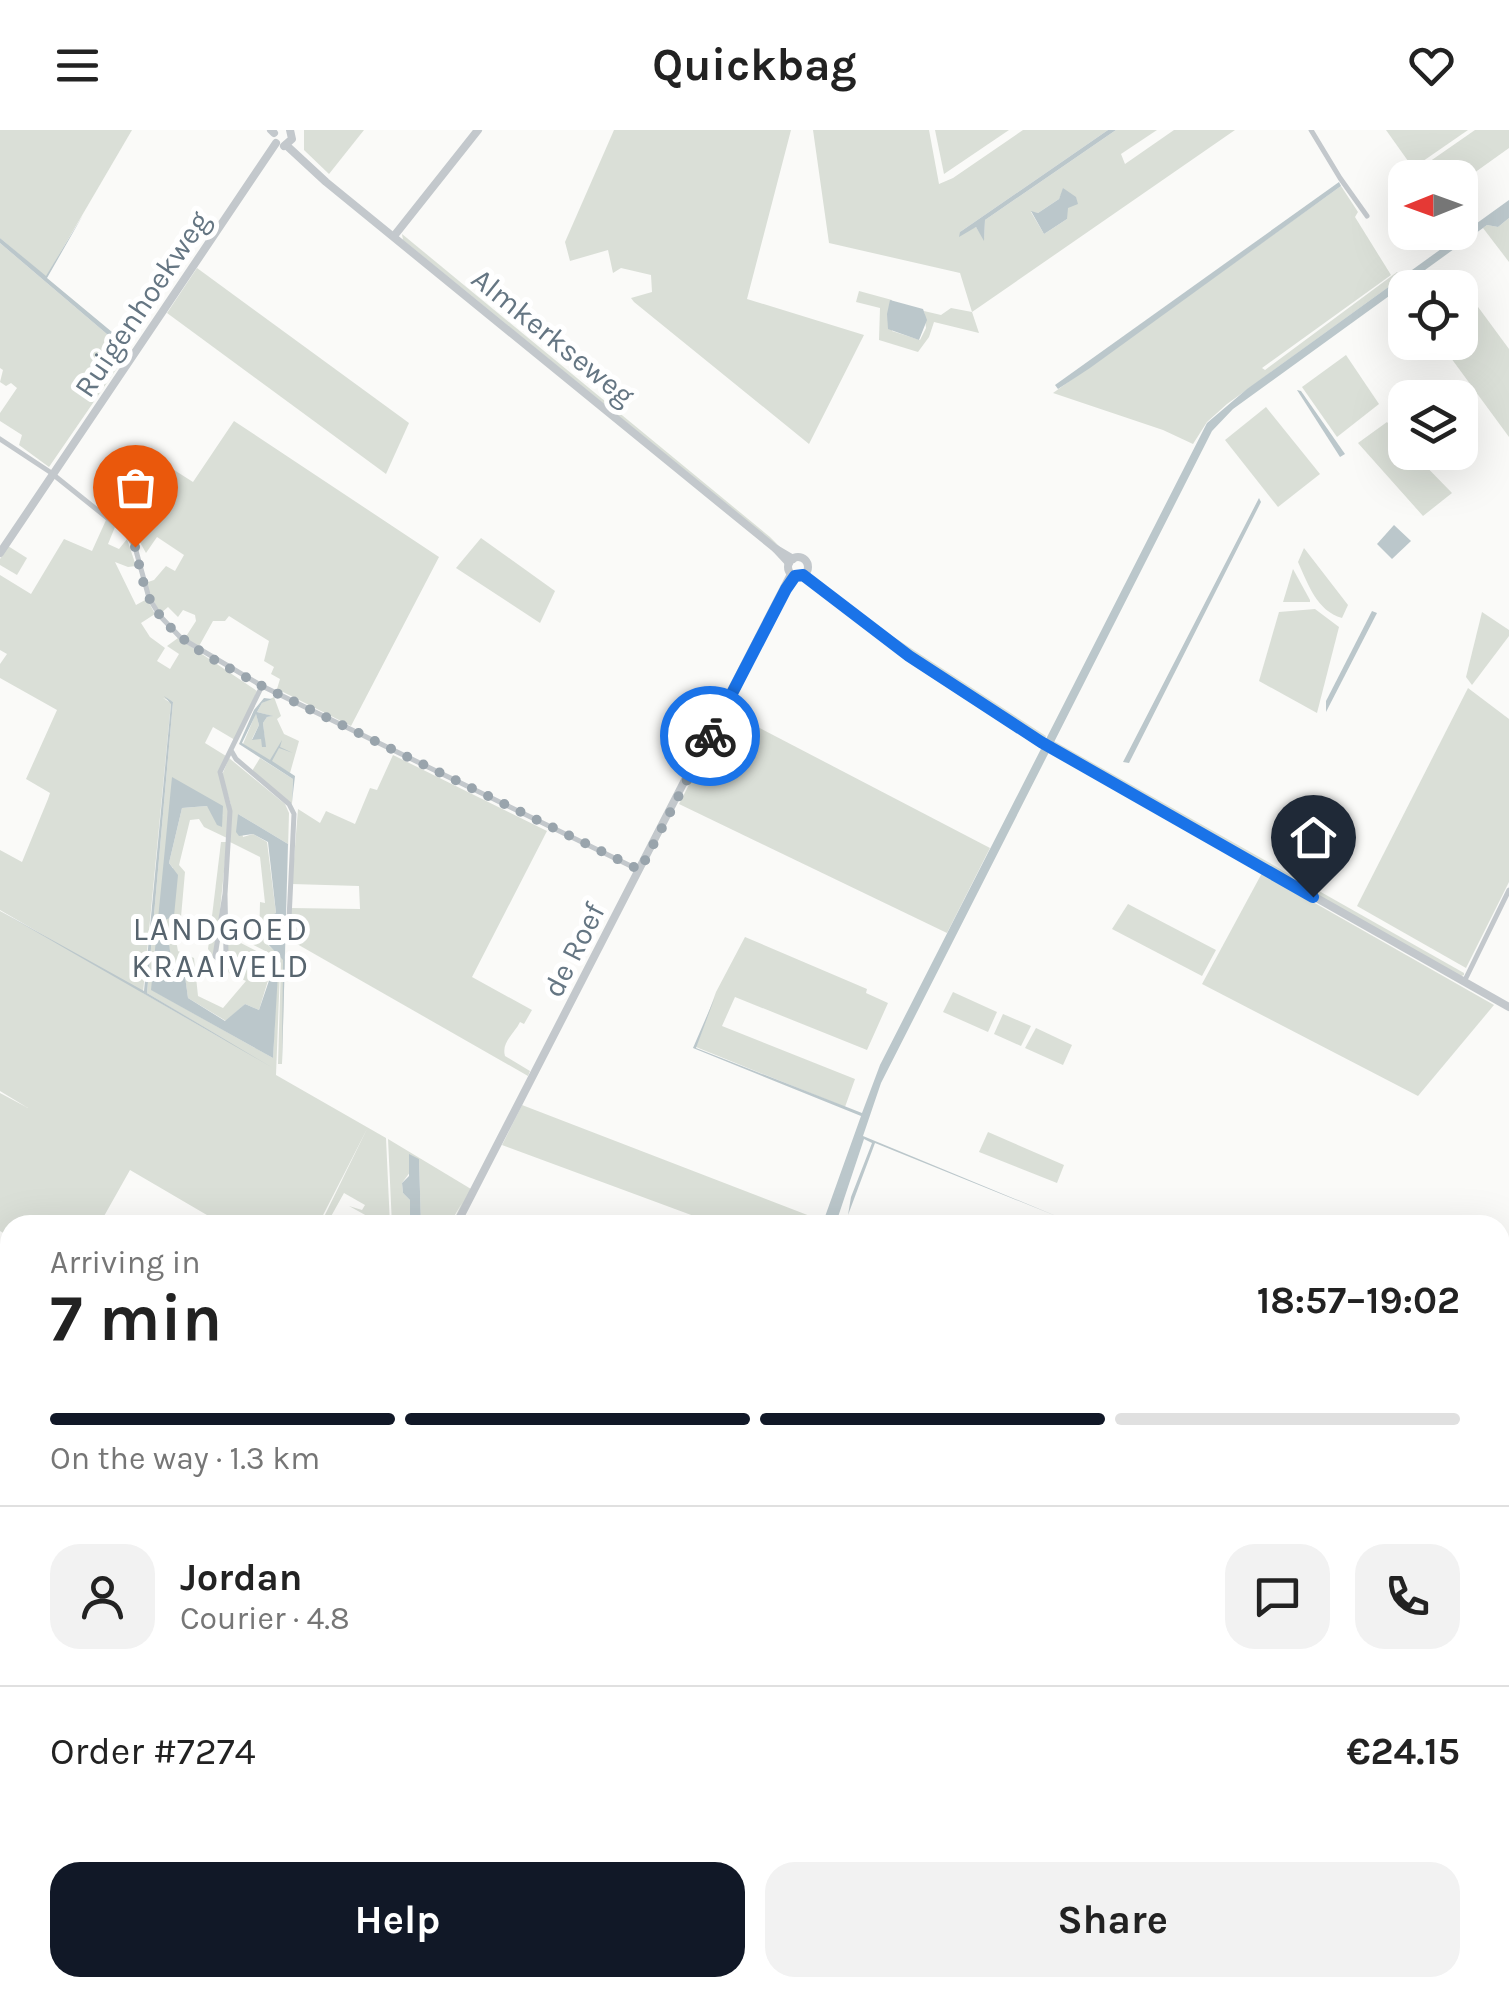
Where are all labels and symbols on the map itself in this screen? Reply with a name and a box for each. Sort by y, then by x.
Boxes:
north arrow [1388,160,1478,250]
street label: Ruigenhoekweg [66,204,218,404]
street label: Almkerkseweg [464,260,642,414]
pin [93,445,178,548]
courier [660,686,760,786]
pin [1271,795,1356,898]
street label: de Roef [535,896,613,1003]
district label: LANDGOED KRAAIVELD [131,911,311,985]

